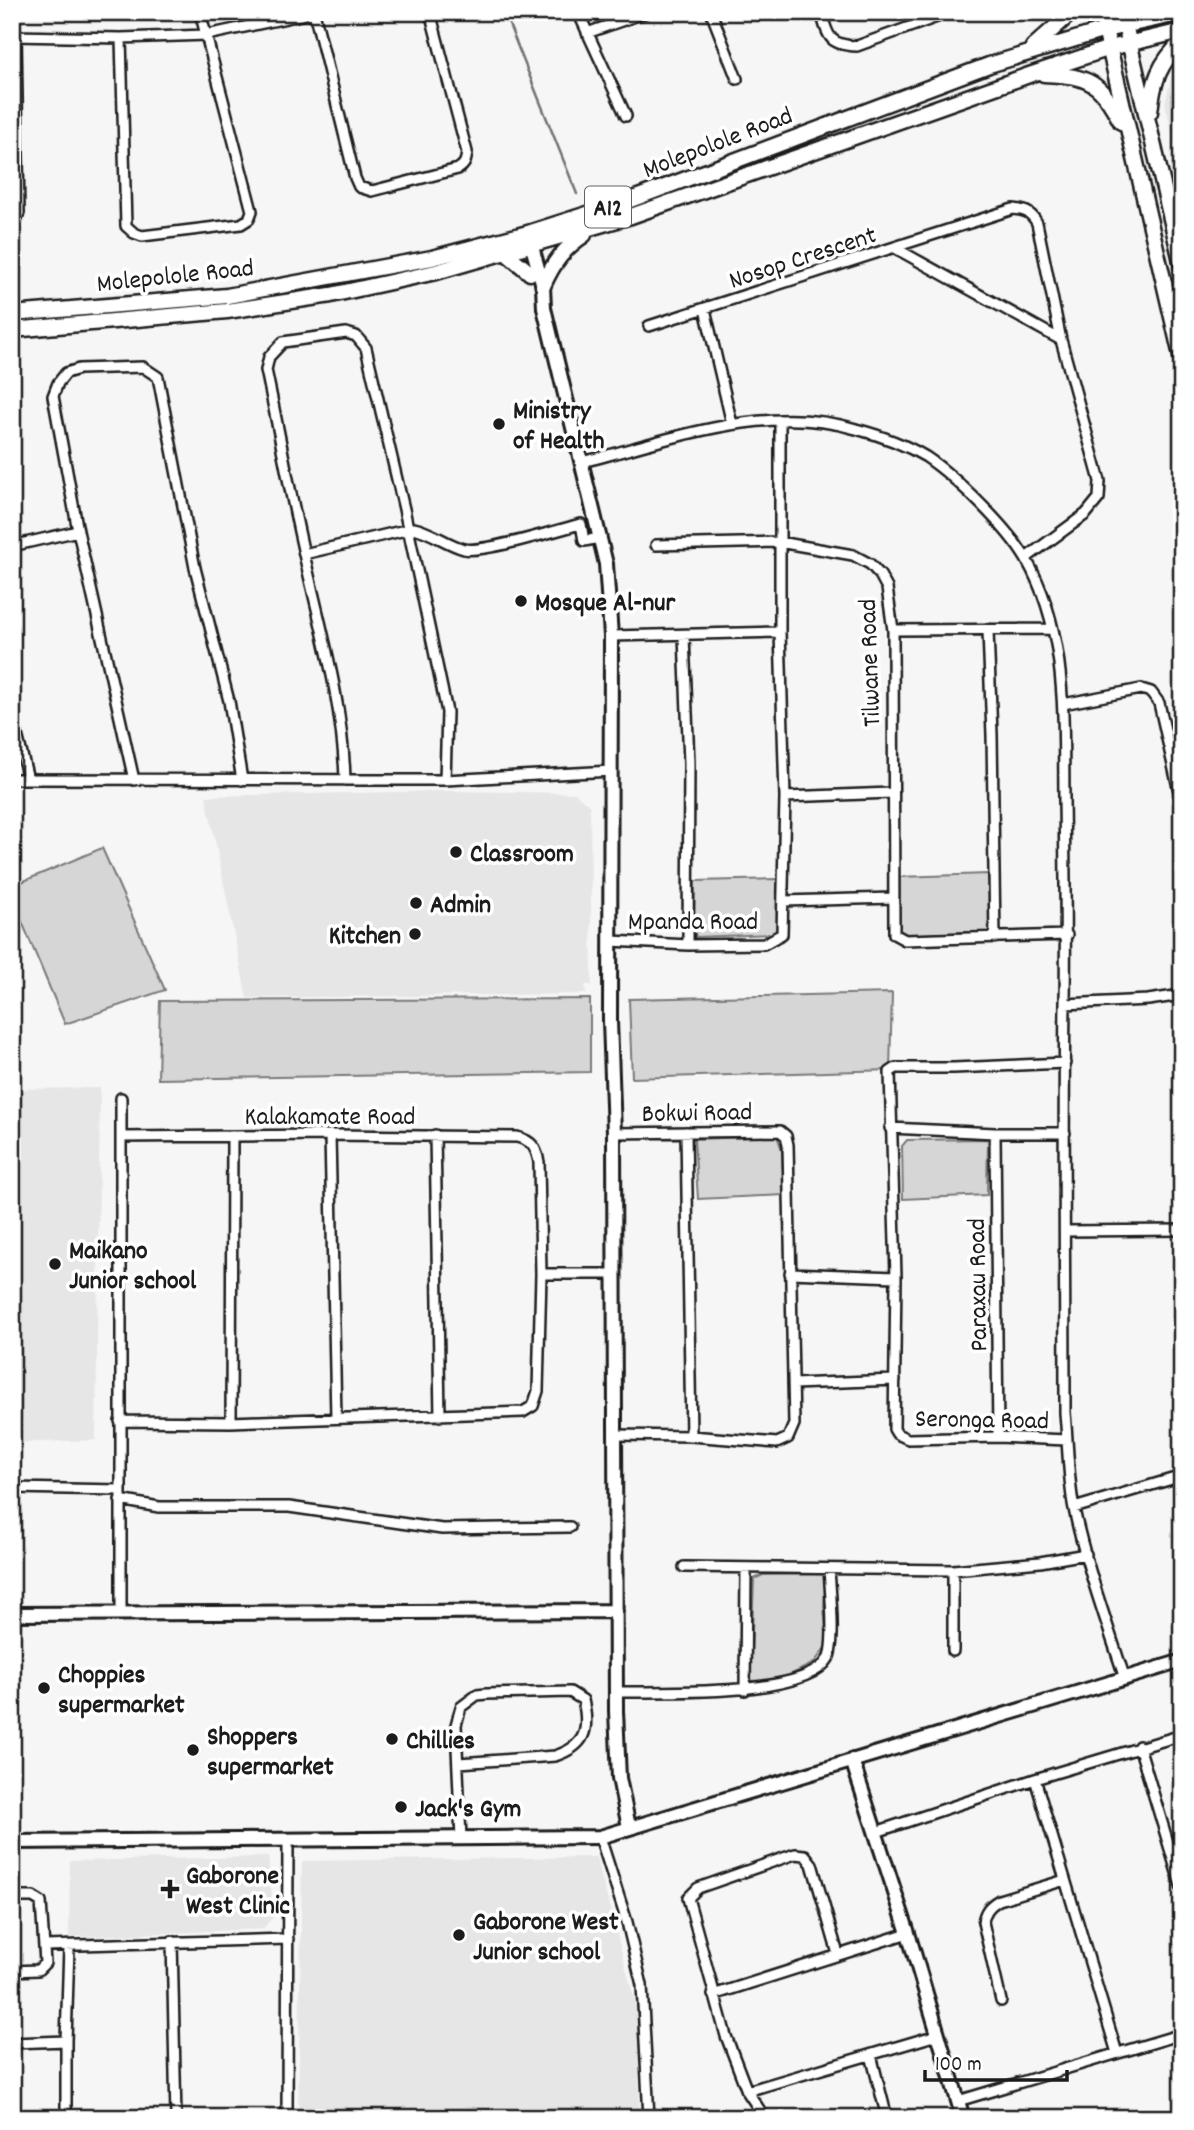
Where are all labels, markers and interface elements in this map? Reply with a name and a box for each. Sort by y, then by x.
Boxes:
street label: Molepolole Road [638,99,799,190]
road number: A12 [585,187,631,228]
street label: Nosop Crescent [724,218,882,301]
street label: Molepolole Road [95,251,256,304]
place label: Ministry of Health [513,394,604,461]
marker: Ministry of Health [491,416,507,432]
place label: Mosque Al-nur [535,586,675,623]
marker: Mosque Al-nur [513,593,529,609]
street label: Tilwane Road [851,598,892,728]
place label: Classroom [470,837,574,874]
marker: Classroom [448,844,464,860]
place label: Admin [430,888,491,925]
marker: Admin [408,895,424,911]
street label: Mpanda Road [628,905,758,942]
place label: Kitchen [329,919,401,956]
marker: Kitchen [407,926,423,942]
street label: Bokwi Road [641,1095,753,1134]
street label: Kalakamate Road [244,1100,416,1137]
street label: Paraxau Road [960,1218,999,1352]
place label: Maikano Junior school [69,1234,197,1301]
marker: Maikano Junior school [47,1256,63,1272]
street label: Seronga Road [914,1402,1049,1441]
place label: Choppies supermarket [58,1658,185,1725]
marker: Choppies supermarket [36,1680,52,1696]
place label: Shoppers supermarket [207,1720,334,1787]
place label: Chillies [406,1724,475,1761]
marker: Chillies [384,1731,400,1747]
marker: Shoppers supermarket [185,1742,201,1758]
place label: Jack's Gym [415,1792,521,1829]
marker: Jack's Gym [393,1799,409,1815]
place label: Gaborone West Clinic [186,1859,290,1926]
marker: Gaborone West Clinic [160,1879,180,1899]
place label: Gaborone West Junior school [473,1905,619,1972]
marker: Gaborone West Junior school [451,1927,467,1943]
scale bar [925,2039,1066,2083]
text: 100 m [935,2051,982,2081]

